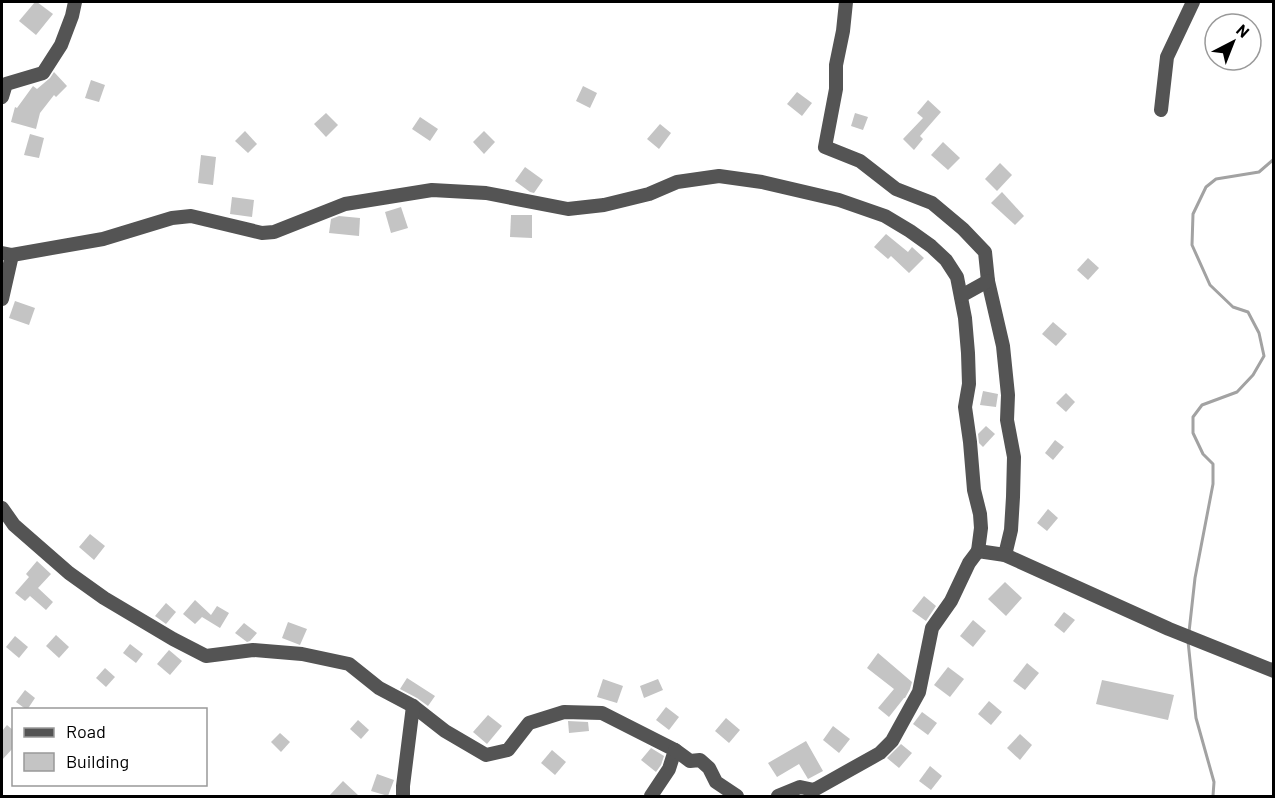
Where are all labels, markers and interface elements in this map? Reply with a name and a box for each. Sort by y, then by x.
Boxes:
north arrow [1203,12,1263,72]
text: N [1233,20,1254,41]
legend [12,708,207,786]
text: Road [66,720,106,742]
text: Building [66,750,129,772]

